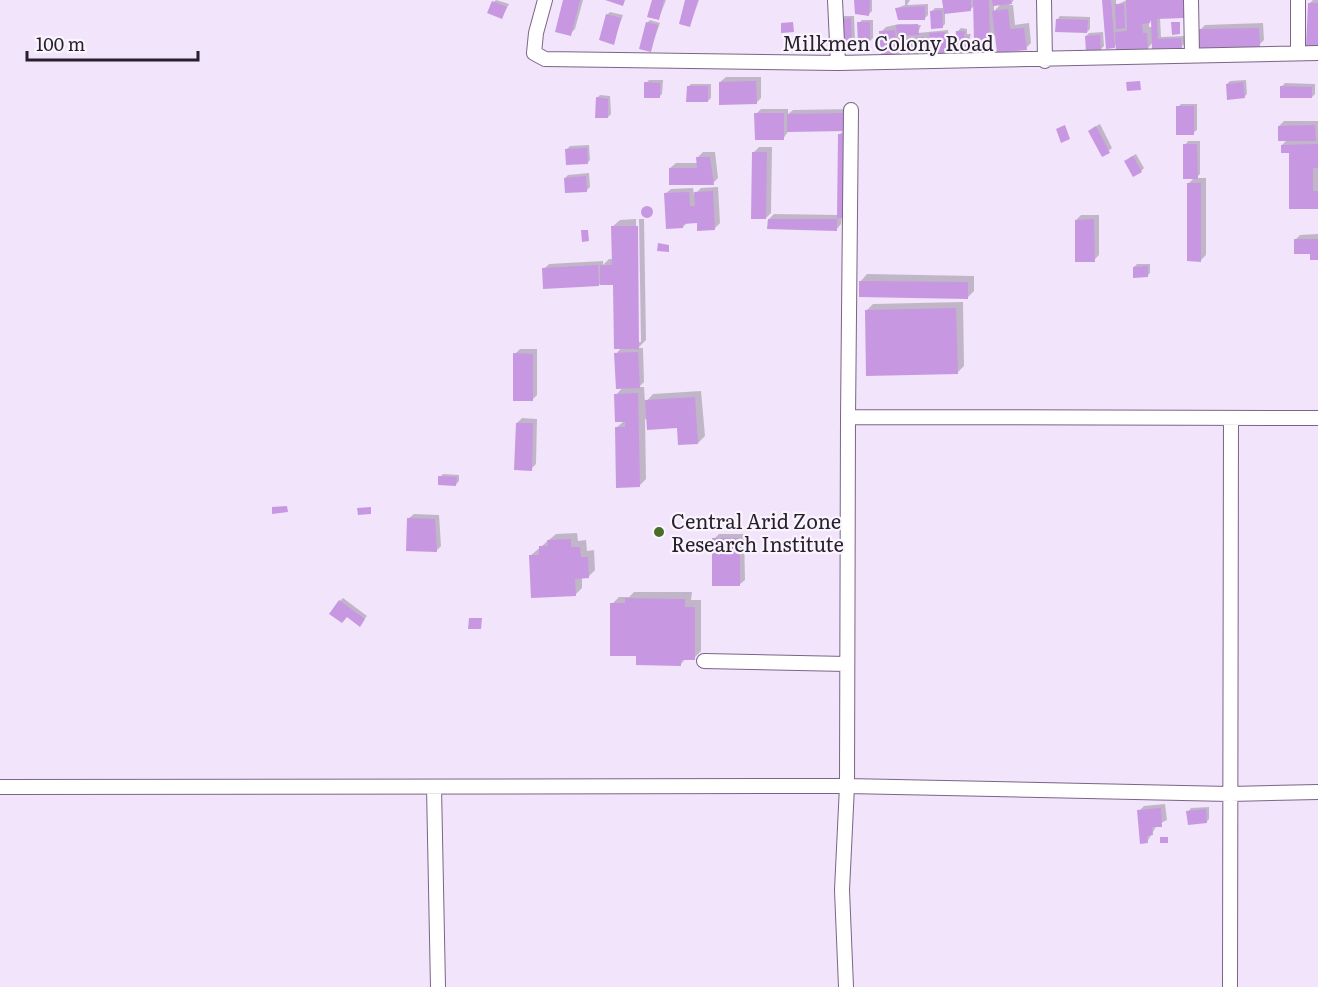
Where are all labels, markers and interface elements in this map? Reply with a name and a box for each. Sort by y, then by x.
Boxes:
scale bar [27,24,198,62]
street label: Milkmen Colony Road [782,27,994,57]
text: 100 m [36,30,85,57]
place label: Central Arid Zone Research Institute [671,505,844,558]
marker: Central Arid Zone Research Institute [652,525,666,539]

